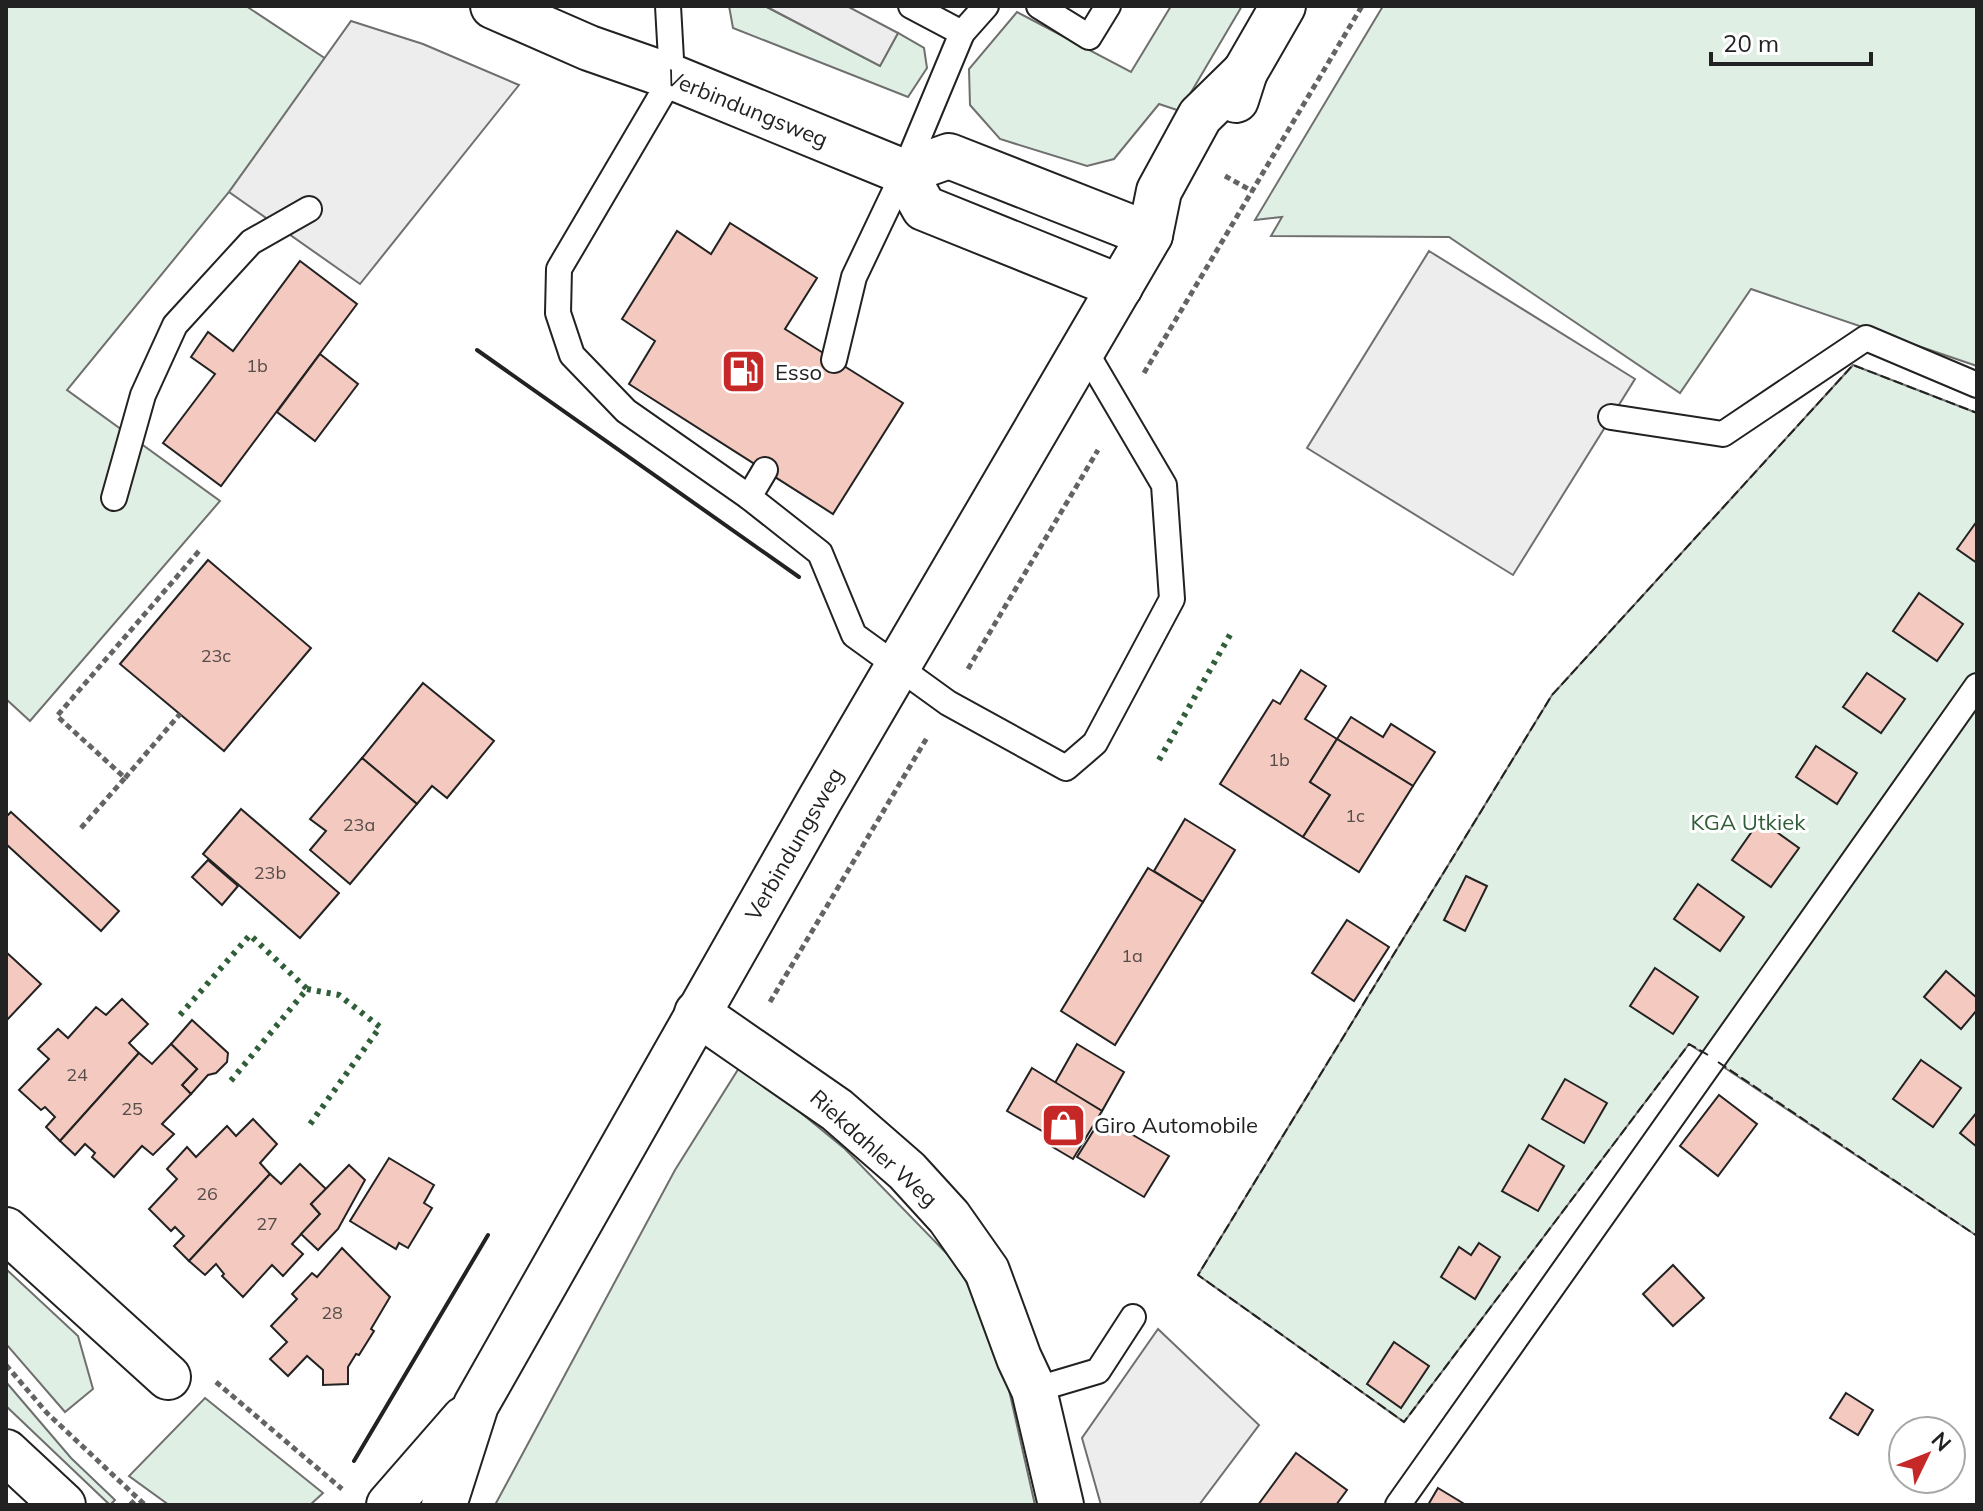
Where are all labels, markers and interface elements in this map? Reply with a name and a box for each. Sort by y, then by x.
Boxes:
scale bar [1711,16,1871,66]
text: 20 m [1723,28,1779,58]
street label: Verbindungsweg [662,63,832,153]
fuel station icon: Esso [720,348,768,396]
house number: 1b [246,354,268,377]
place label: Esso [775,358,822,386]
house number: 23c [201,644,231,667]
house number: 1b [1268,748,1290,771]
street label: Verbindungsweg [739,762,849,926]
house number: 1c [1345,804,1365,827]
park label: KGA Utkiek [1691,808,1806,836]
house number: 23a [343,813,375,836]
house number: 23b [254,861,286,884]
house number: 1a [1121,944,1143,967]
house number: 24 [66,1063,88,1086]
street label: Riekdahler Weg [804,1083,944,1213]
house number: 25 [121,1097,143,1120]
shop icon: Giro Automobile [1039,1101,1087,1149]
place label: Giro Automobile [1094,1111,1258,1139]
house number: 26 [196,1182,218,1205]
house number: 27 [256,1212,278,1235]
house number: 28 [321,1301,343,1324]
north arrow [1887,1415,1967,1495]
text: N [1926,1426,1958,1457]

